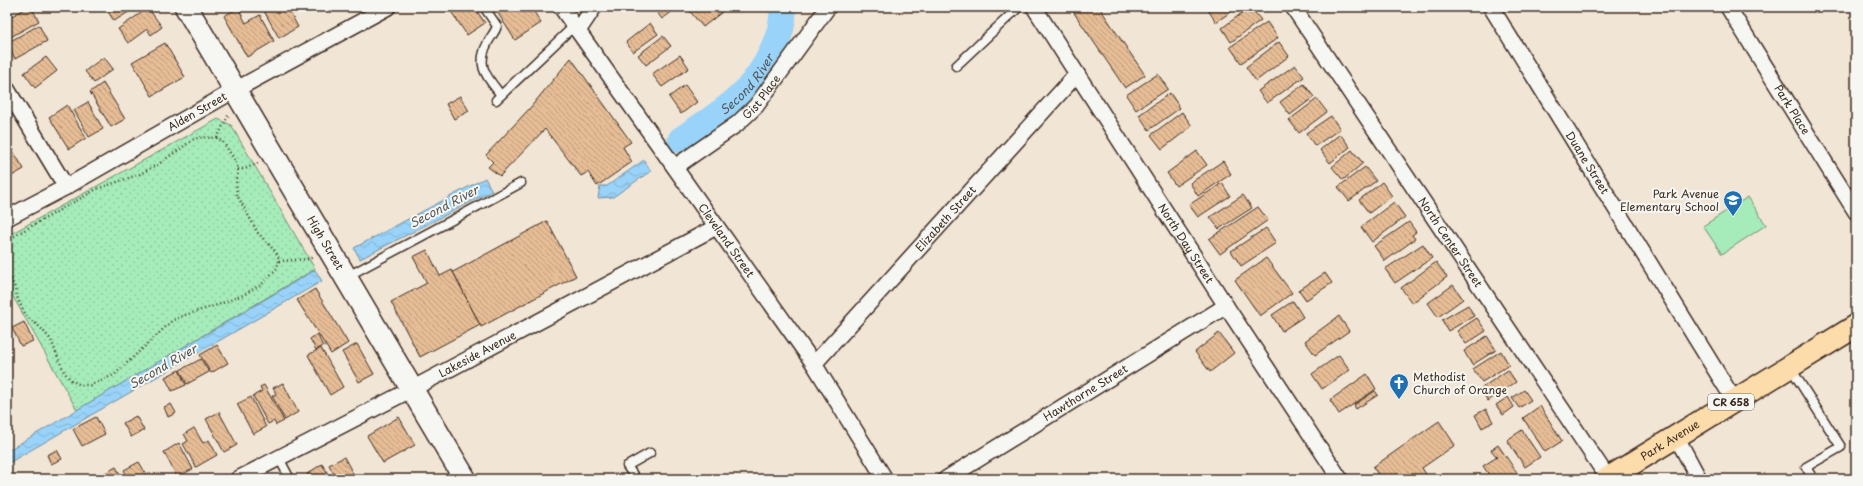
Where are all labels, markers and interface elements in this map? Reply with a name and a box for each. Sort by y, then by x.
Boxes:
water label: Second River [716,50,778,119]
street label: Gist Place [738,71,784,123]
street label: Park Place [1770,81,1815,138]
street label: Alden Street [164,87,230,135]
street label: Duane Street [1562,128,1614,198]
water label: Second River [406,180,482,232]
street label: Elizabeth Street [911,181,980,255]
place label: Park Avenue Elementary School [1620,185,1719,215]
school or university icon: Park Avenue Elementary School [1722,189,1744,217]
street label: North Center Street [1414,194,1487,291]
street label: Cleveland Street [695,199,759,281]
street label: North Day Street [1154,200,1219,287]
street label: High Street [303,212,349,273]
street label: Lakeside Avenue [435,326,519,381]
water label: Second River [125,339,201,393]
street label: Hawthorne Street [1040,360,1131,425]
place label: Methodist Church of Orange [1413,368,1508,398]
church icon: Methodist Church of Orange [1388,372,1410,400]
road number: CR 658 [1708,394,1754,410]
street label: Park Avenue [1637,415,1703,464]

